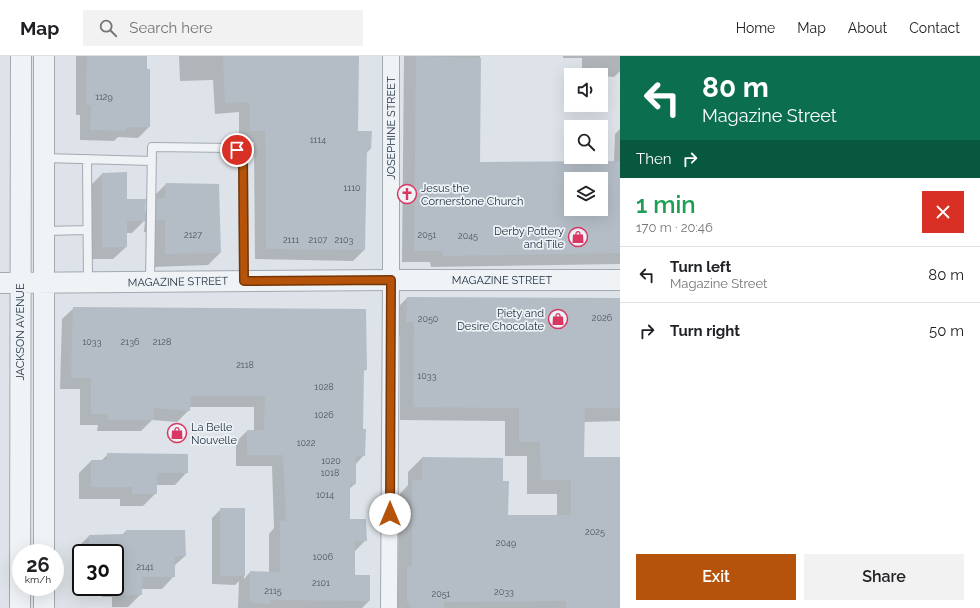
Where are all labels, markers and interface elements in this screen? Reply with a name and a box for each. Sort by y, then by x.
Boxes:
search box [83,10,363,46]
text: Map [20,17,59,39]
icon: search [97,17,119,39]
text: Search here [129,19,213,37]
text: Home [736,20,775,36]
text: Map [797,20,826,36]
text: About [848,20,887,36]
text: Contact [909,20,960,36]
map controls [564,68,608,216]
button: sound [564,68,608,112]
text: 80 m [702,71,769,104]
icon: left [636,72,688,124]
street label: JOSEPHINE STREET [385,76,398,180]
house number: 1129 [95,92,113,102]
text: Magazine Street [702,105,837,126]
button: search [564,120,608,164]
pin [220,133,254,167]
house number: 1114 [310,135,326,145]
icon: arrive [226,139,248,161]
icon: right [679,148,701,170]
text: Then [636,150,671,168]
button: layers [564,172,608,216]
place label: Jesus the Cornerstone Church [421,182,523,208]
house number: 1110 [343,183,361,193]
church icon: Jesus the Cornerstone Church [396,183,418,205]
text: 1 min [636,190,696,219]
button: close [922,191,964,233]
text: 170 m · 20:46 [636,220,713,235]
place label: Derby Pottery and Tile [494,225,565,251]
shop icon: Derby Pottery and Tile [567,226,589,248]
house number: 2127 [184,230,202,240]
house number: 2051 [418,230,437,240]
house number: 2045 [458,231,478,241]
house number: 2111 [283,235,299,245]
house number: 2107 [309,235,328,245]
house number: 2103 [335,235,354,245]
text: Turn left [670,258,731,276]
icon: left [636,264,658,286]
text: 80 m [928,266,964,284]
street label: MAGAZINE STREET [452,274,552,287]
street label: MAGAZINE STREET [128,275,229,289]
text: Magazine Street [670,276,767,291]
street label: JACKSON AVENUE [14,283,27,381]
place label: Piety and Desire Chocolate [457,307,545,333]
shop icon: Piety and Desire Chocolate [547,308,569,330]
house number: 2026 [592,313,613,323]
house number: 2050 [418,314,439,324]
icon: right [636,320,658,342]
text: Turn right [670,322,740,340]
text: 50 m [929,322,964,340]
house number: 1033 [83,337,102,347]
house number: 2136 [121,337,140,347]
house number: 2128 [153,337,171,347]
house number: 2118 [236,360,254,370]
house number: 1033 [418,371,437,381]
house number: 1028 [314,382,334,392]
house number: 1026 [314,410,334,420]
place label: La Belle Nouvelle [191,421,238,447]
shop icon: La Belle Nouvelle [166,422,188,444]
house number: 1022 [297,438,316,448]
house number: 1020 [321,456,341,466]
house number: 1018 [321,468,339,478]
house number: 1014 [316,490,334,500]
position arrow [369,493,411,535]
house number: 2025 [585,527,605,537]
house number: 2049 [496,538,516,548]
speed limit sign: 30 [72,544,124,596]
house number: 1006 [313,552,334,562]
text: 26 [26,553,50,577]
button: Exit [636,554,796,600]
button: Share [804,554,964,600]
house number: 2141 [136,562,154,572]
text: km/h [25,574,51,585]
house number: 2101 [312,578,330,588]
house number: 2115 [264,586,282,596]
house number: 2033 [494,587,514,597]
house number: 2051 [432,589,451,599]

